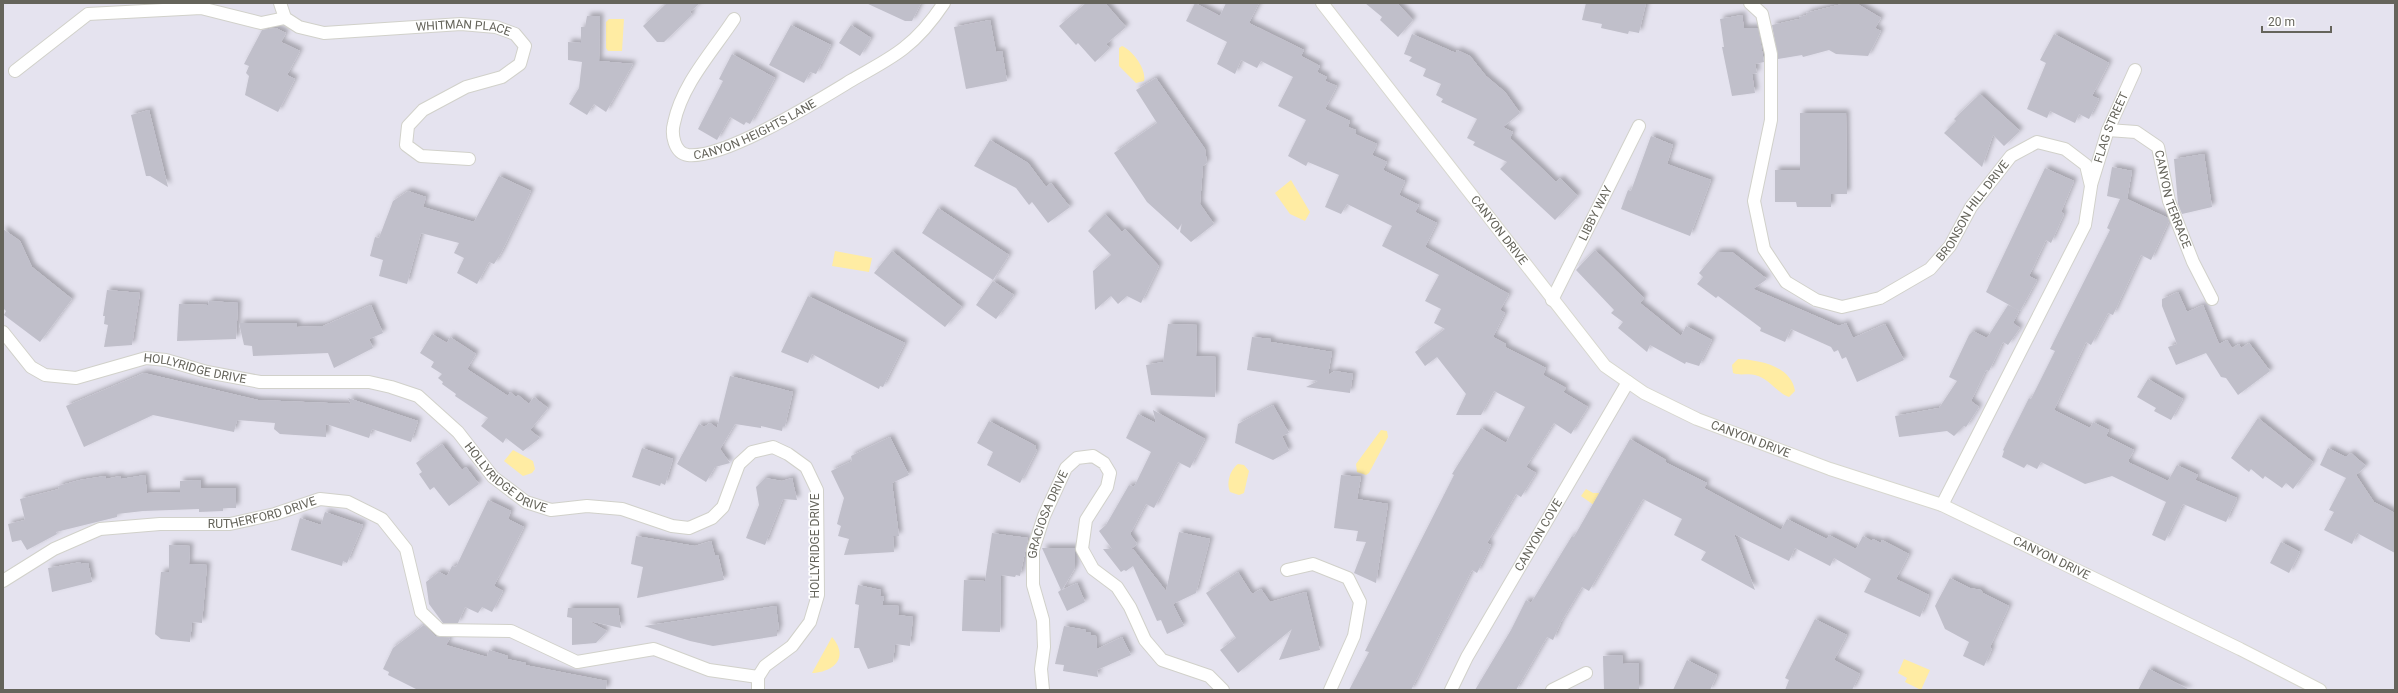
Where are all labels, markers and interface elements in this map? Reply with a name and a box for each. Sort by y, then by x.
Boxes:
scale bar [2262,8,2331,34]
text: 20 m [2268,15,2295,29]
street label: WHITMAN PLACE [415,17,513,39]
street label: FLAG STREET [2091,90,2131,165]
street label: CANYON HEIGHTS LANE [693,96,819,162]
street label: CANYON TERRACE [2152,149,2194,250]
street label: BRONSON HILL DRIVE [1933,157,2012,264]
street label: LIBBY WAY [1576,183,1615,243]
street label: CANYON DRIVE [1468,193,1531,268]
street label: HOLLYRIDGE DRIVE [143,351,248,386]
street label: CANYON DRIVE [1709,418,1792,461]
street label: HOLLYRIDGE DRIVE [462,440,549,515]
street label: GRACIOSA DRIVE [1026,468,1071,559]
street label: HOLLYRIDGE DRIVE [808,493,822,599]
street label: RUTHERFORD DRIVE [208,494,318,531]
street label: CANYON COVE [1512,496,1565,574]
street label: CANYON DRIVE [2011,533,2092,583]

